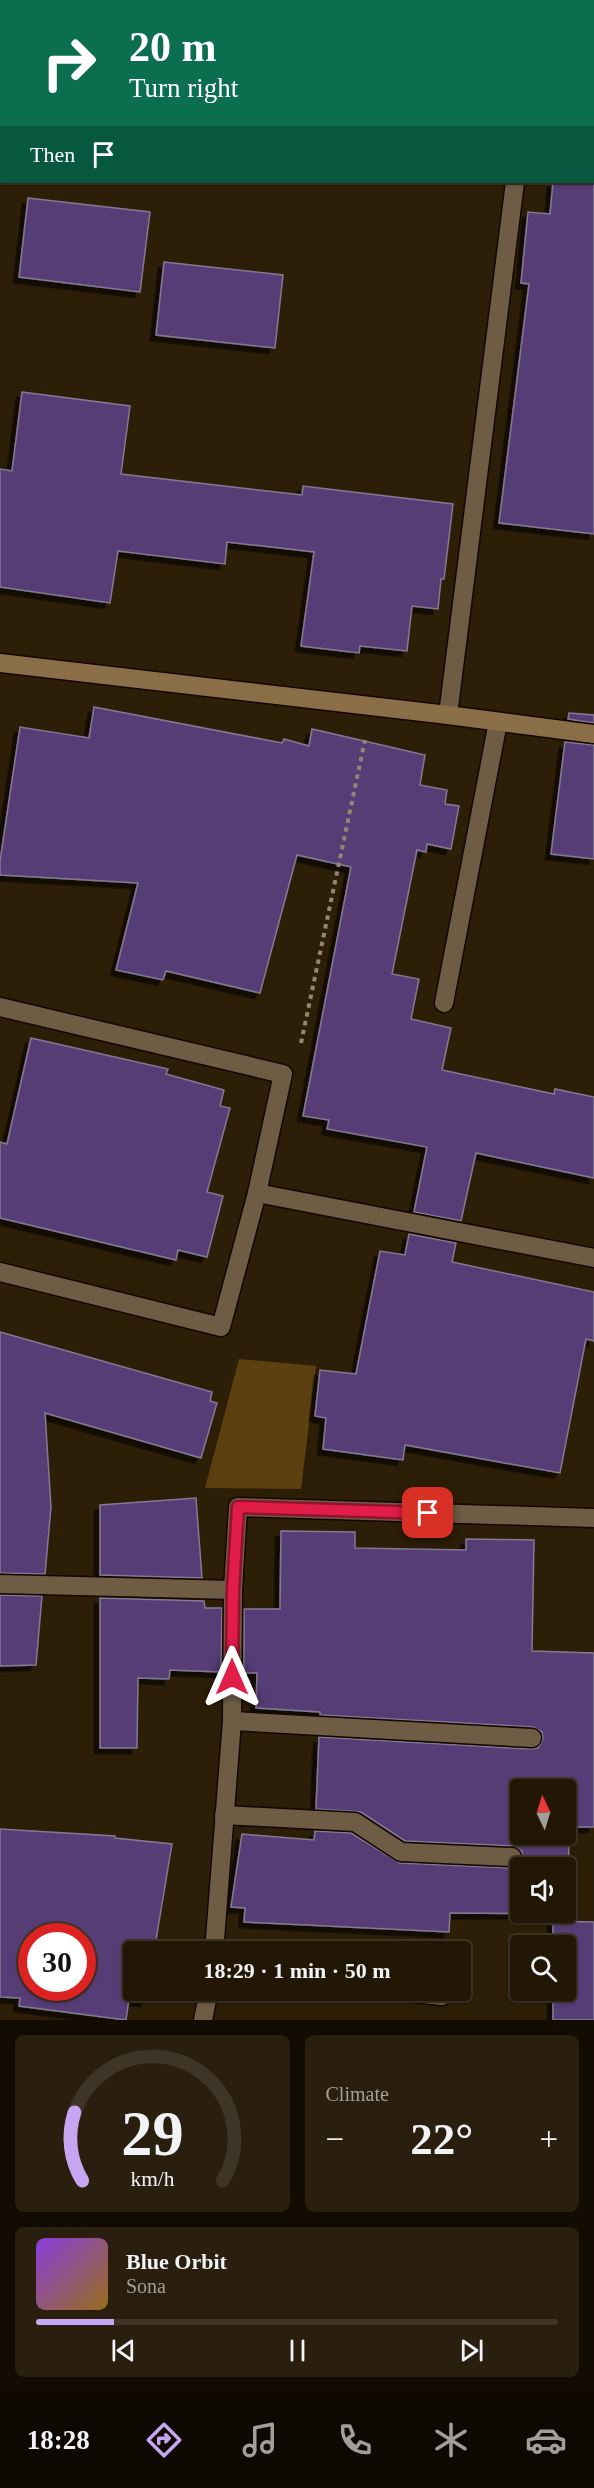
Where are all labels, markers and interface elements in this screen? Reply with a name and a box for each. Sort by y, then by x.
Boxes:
icon: right [30,24,108,102]
text: 20 m [129,24,217,70]
text: Turn right [129,73,238,103]
icon: arrive [87,138,120,171]
text: Then [30,142,75,167]
pin [402,1487,453,1538]
icon: arrive [411,1496,444,1529]
position arrow [200,1645,264,1709]
north arrow [510,1779,576,1845]
map controls [510,1779,576,2001]
button: sound [510,1857,576,1923]
speed limit sign: 30 [18,1923,96,2001]
button: search [510,1935,576,2001]
text: 18:29 · 1 min · 50 m [204,1958,391,1983]
text: Climate [326,2083,389,2105]
text: 29 [121,2099,183,2168]
text: 22° [410,2114,473,2164]
text: − [326,2121,344,2157]
text: + [539,2121,558,2157]
text: km/h [130,2167,175,2191]
text: Blue Orbit [126,2249,227,2274]
text: Sona [126,2275,166,2297]
icon: previous [107,2334,140,2367]
icon: pause [281,2334,314,2367]
icon: next [455,2334,488,2367]
icon: directions [143,2419,185,2461]
icon: music [239,2419,281,2461]
icon: phone [334,2419,376,2461]
icon: climate [430,2419,472,2461]
icon: car [525,2419,567,2461]
text: 18:28 [27,2425,90,2455]

